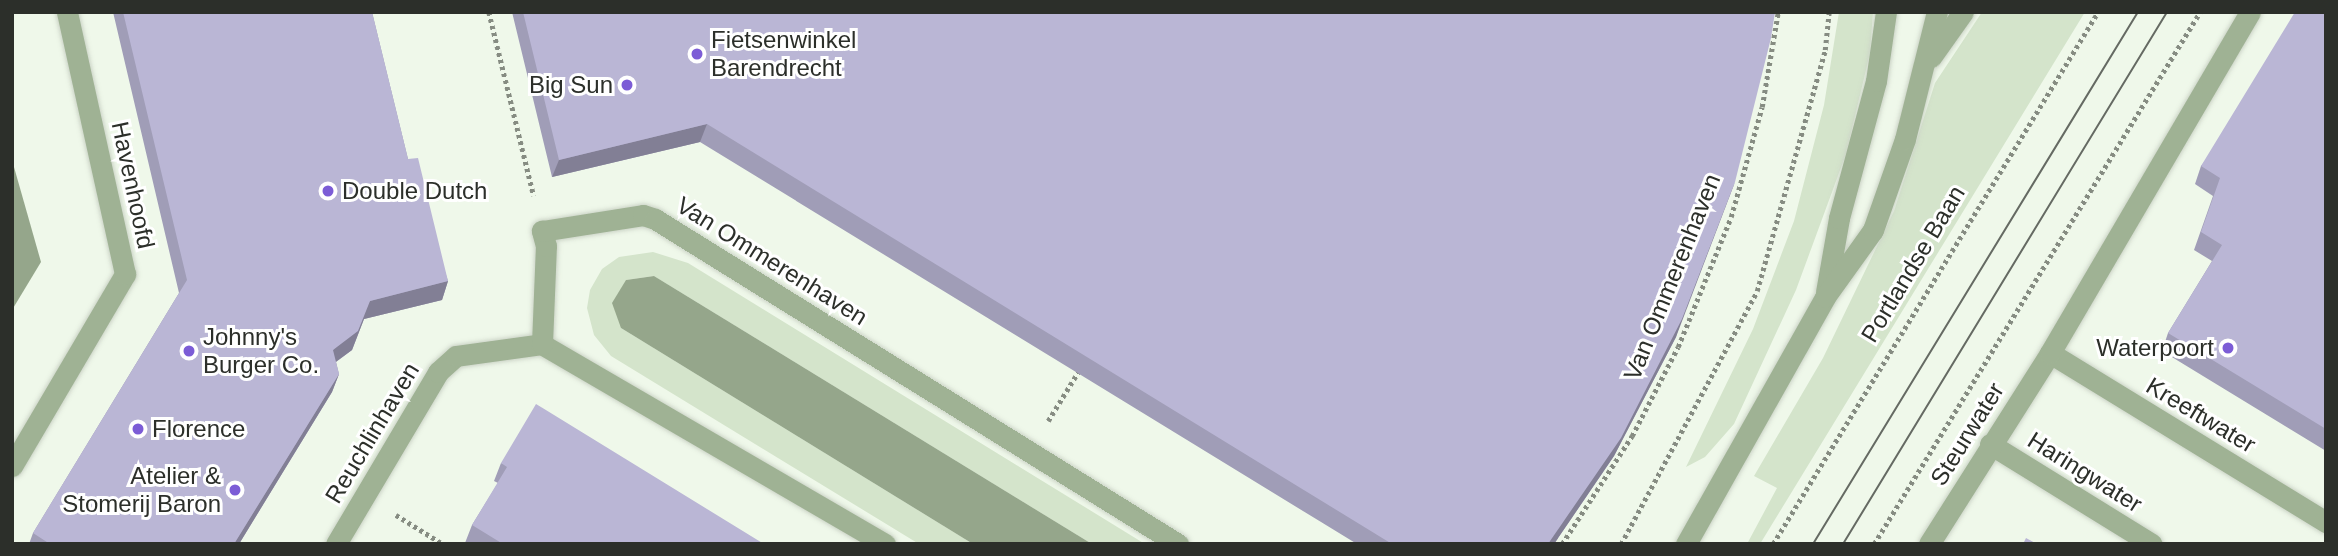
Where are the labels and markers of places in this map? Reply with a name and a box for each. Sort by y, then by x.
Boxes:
place label: Fietsenwinkel Barendrecht [711,26,856,82]
marker: Fietsenwinkel Barendrecht [689,46,705,62]
place label: Big Sun [529,71,613,99]
marker: Big Sun [619,77,635,93]
place label: Double Dutch [342,177,487,205]
marker: Double Dutch [320,183,336,199]
place label: Johnny's Burger Co. [203,323,319,379]
place label: Waterpoort [2096,334,2214,362]
marker: Waterpoort [2220,340,2236,356]
marker: Johnny's Burger Co. [181,343,197,359]
place label: Florence [152,415,245,443]
marker: Florence [130,421,146,437]
place label: Atelier & Stomerij Baron [62,462,221,518]
marker: Atelier & Stomerij Baron [227,482,243,498]

